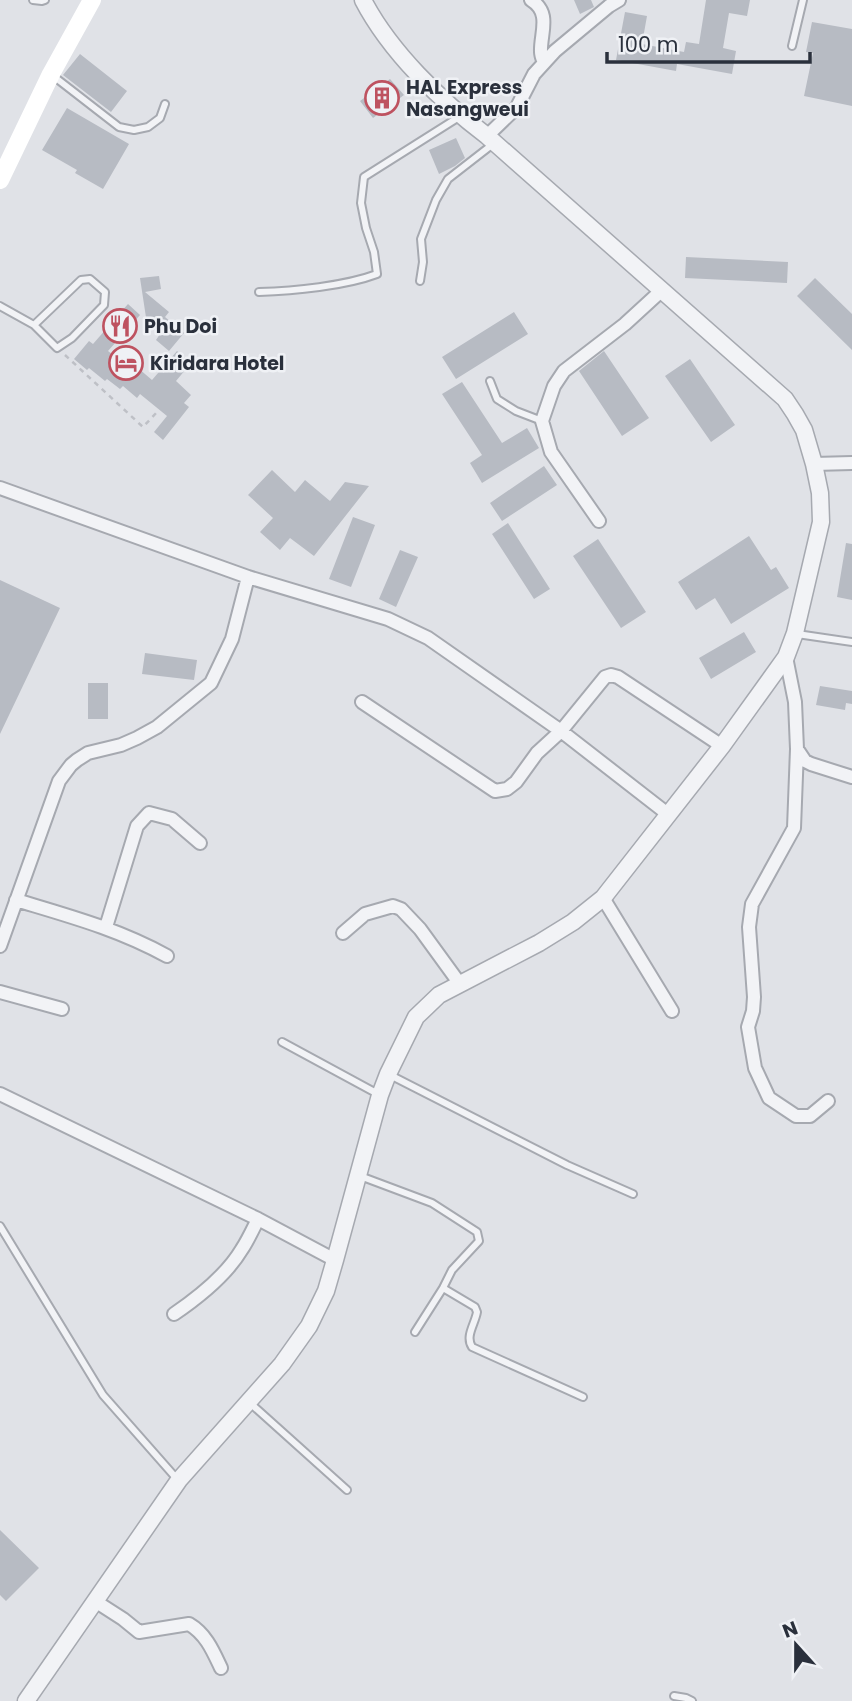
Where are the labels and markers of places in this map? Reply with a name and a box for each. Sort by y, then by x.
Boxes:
place label: HAL Express Nasangweui [406,74,529,123]
building icon: HAL Express Nasangweui [363,79,401,117]
restaurant icon: Phu Doi [101,307,139,345]
place label: Phu Doi [144,313,217,340]
hotel icon: Kiridara Hotel [107,344,145,382]
place label: Kiridara Hotel [150,350,284,377]

